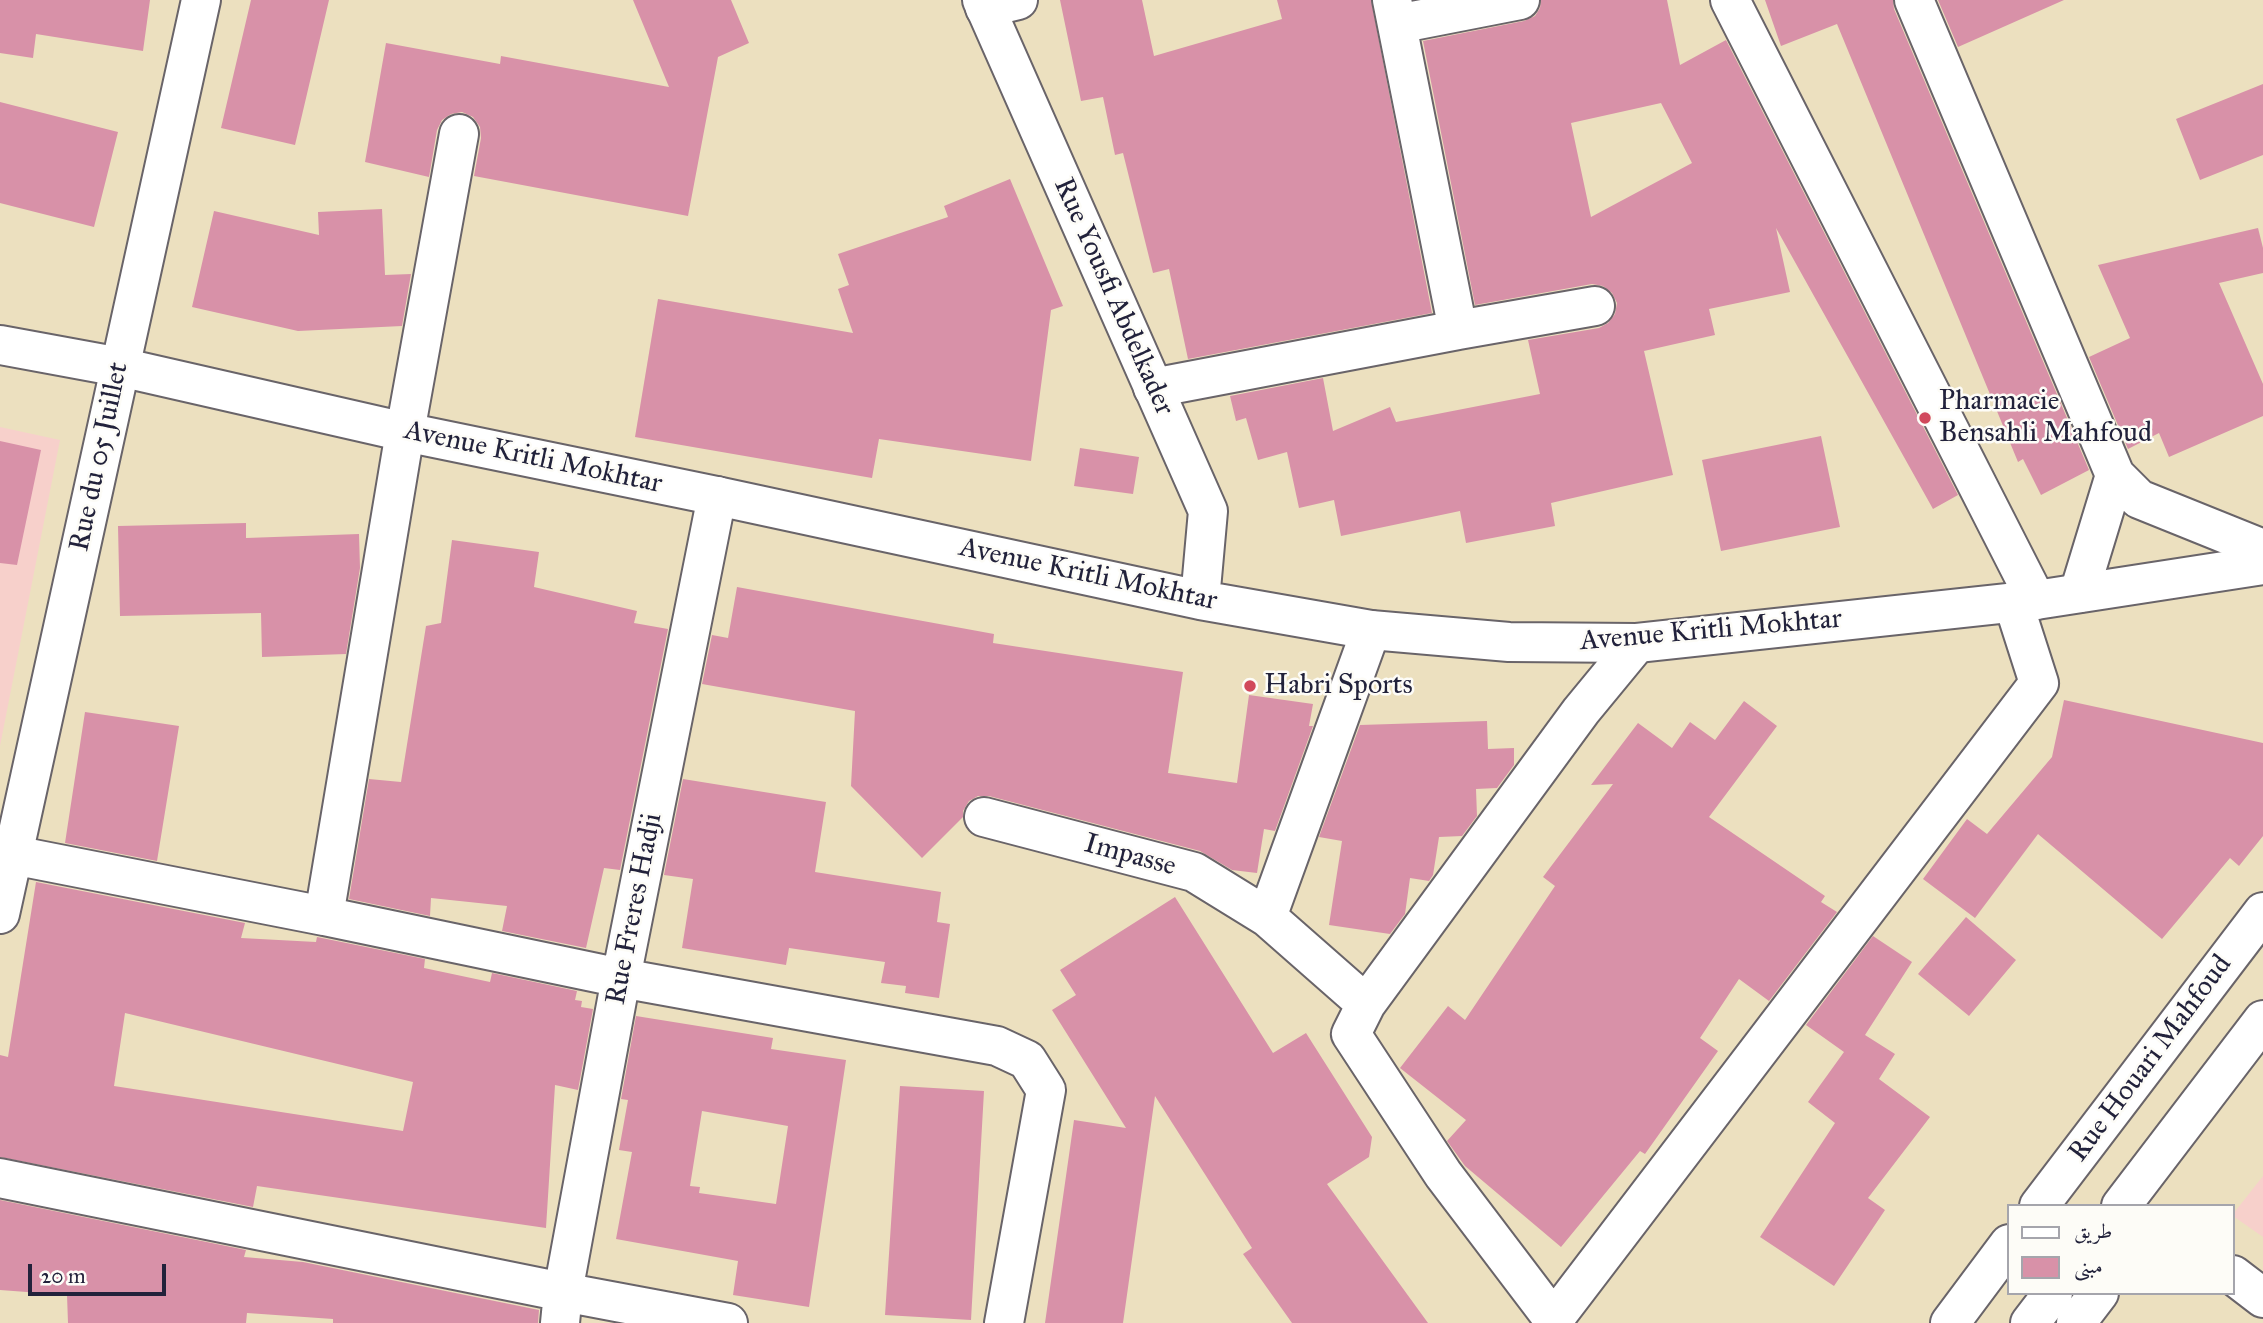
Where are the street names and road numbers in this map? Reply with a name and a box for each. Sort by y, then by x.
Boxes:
street label: Rue Yousfi Abdelkader [1046,173,1180,421]
street label: Rue du 05 Juillet [64,359,136,555]
street label: Avenue Kritli Mokhtar [401,414,665,502]
street label: Avenue Kritli Mokhtar [956,531,1220,619]
street label: Avenue Kritli Mokhtar [1579,603,1843,659]
street label: Rue Freres Hadji [600,810,670,1008]
street label: Impasse [1081,828,1179,884]
street label: Rue Houari Mahfoud [2062,949,2240,1169]

